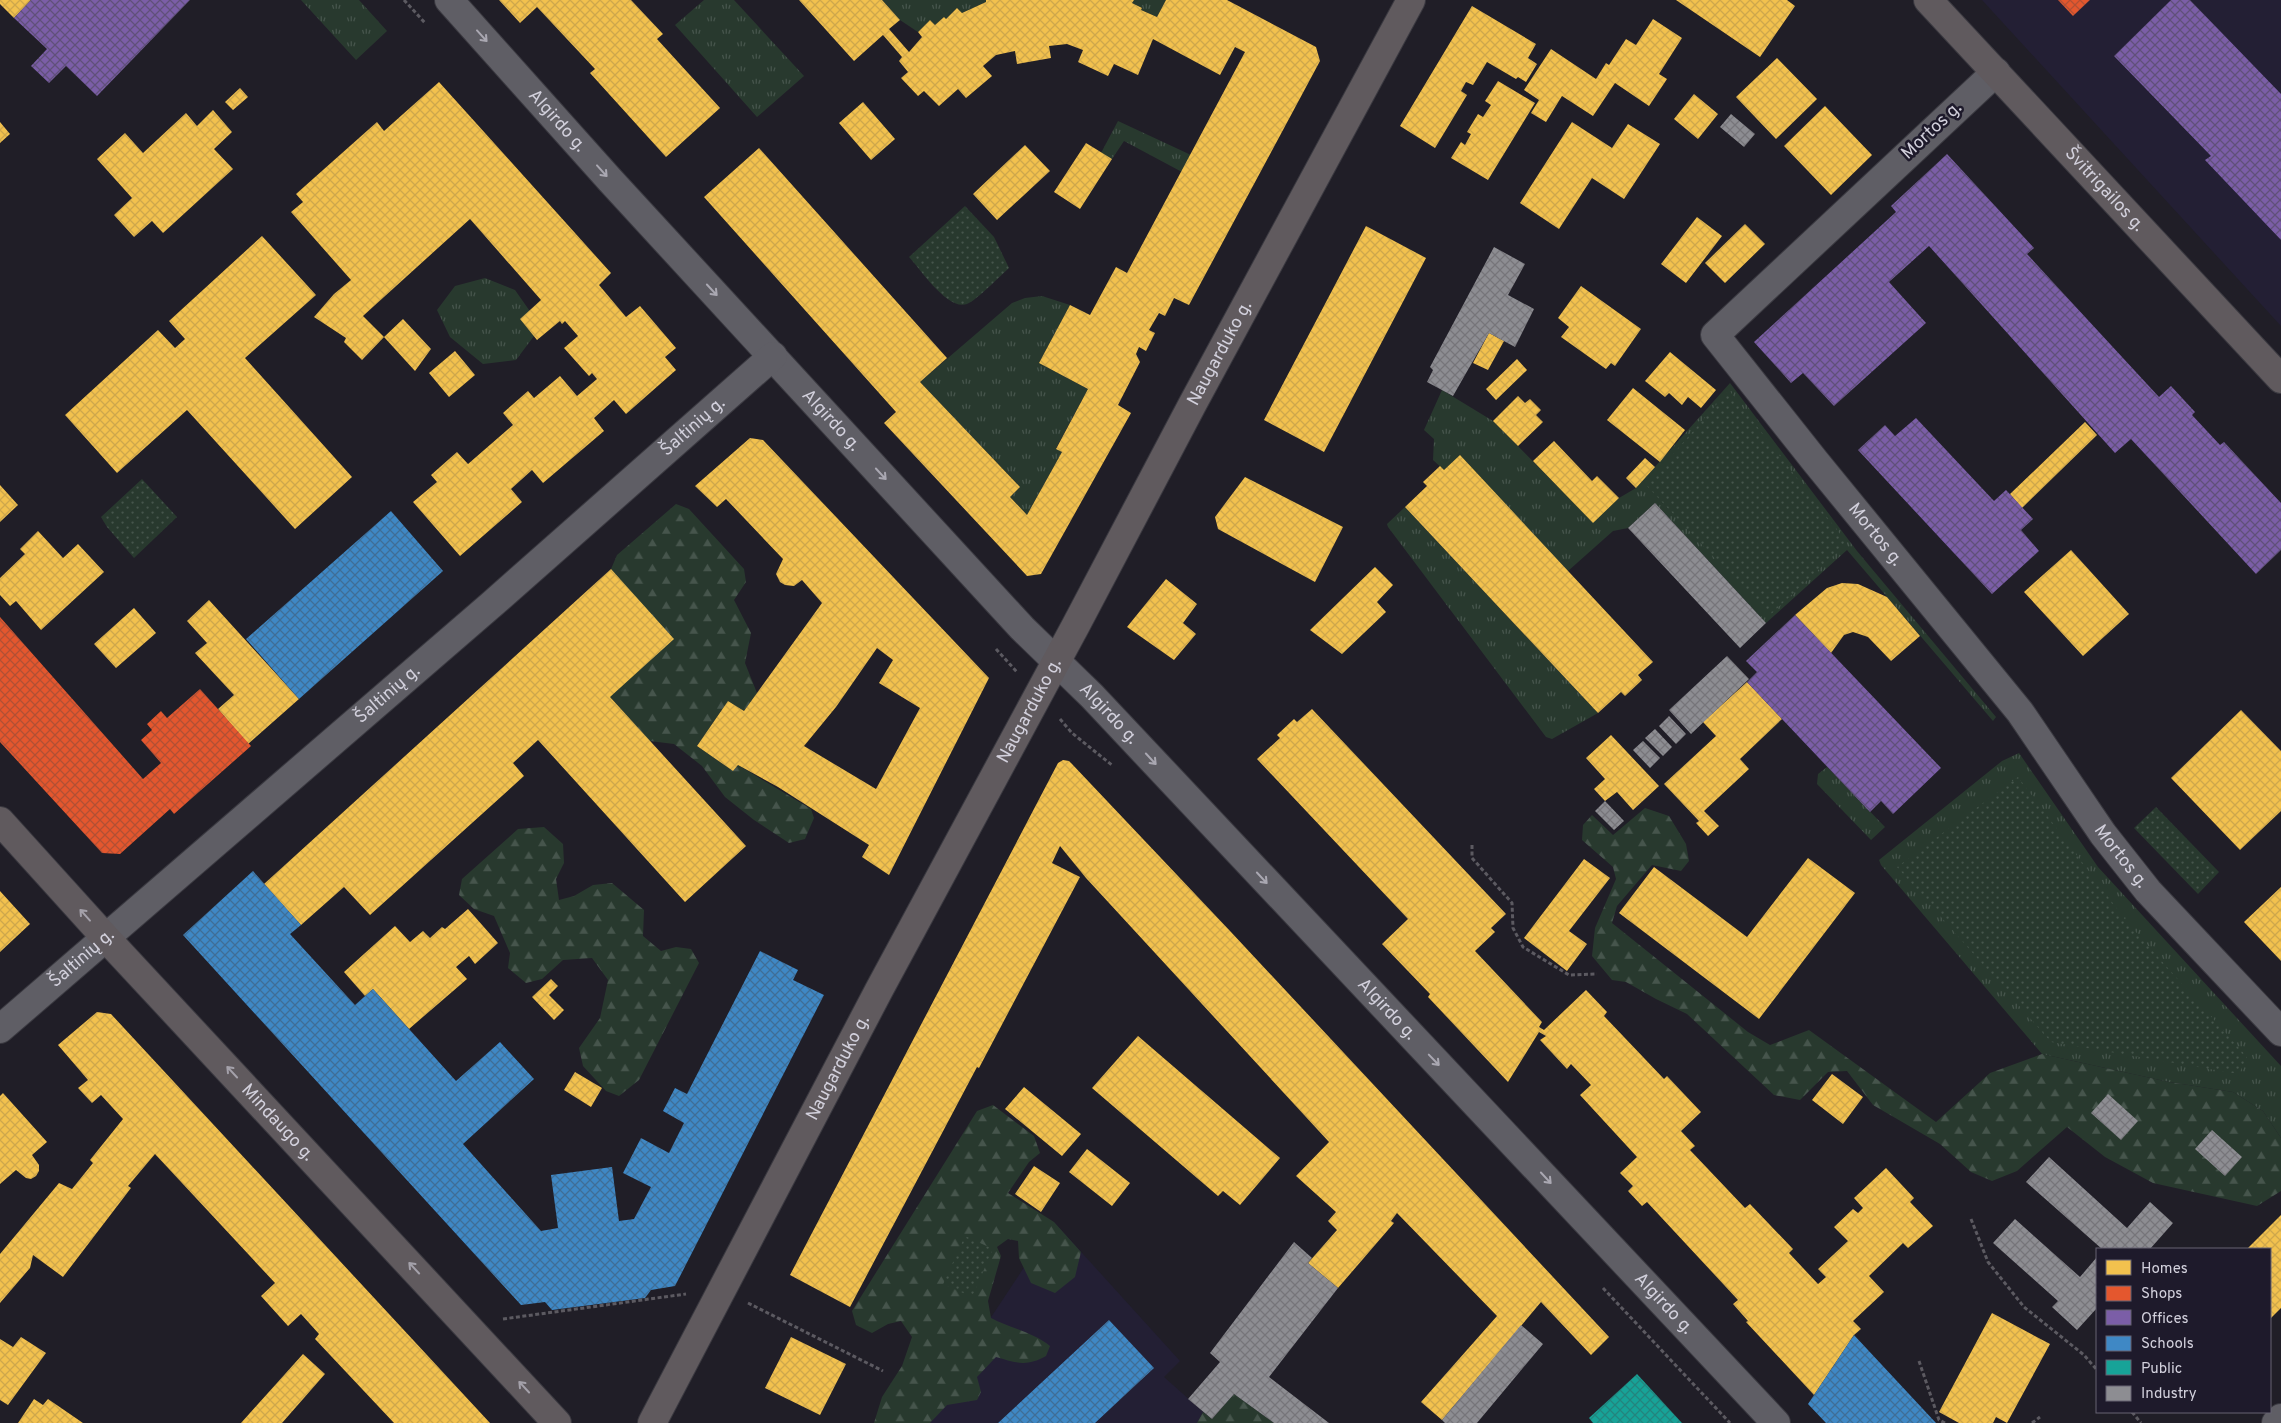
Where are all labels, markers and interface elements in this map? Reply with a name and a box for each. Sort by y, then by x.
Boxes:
one-way arrow [476,30,488,43]
street label: Algirdo g. [523,84,591,157]
street label: Mortos g. [1897,97,1967,165]
street label: Švitrigailos g. [2059,141,2150,237]
one-way arrow [596,164,608,177]
one-way arrow [706,283,718,296]
street label: Naugarduko g. [1182,297,1258,410]
street label: Algirdo g. [797,384,865,456]
street label: Šaltinių g. [654,392,730,462]
one-way arrow [875,468,887,480]
street label: Mortos g. [1843,498,1908,571]
street label: Naugarduko g. [992,654,1067,767]
street label: Šaltinių g. [349,660,425,729]
street label: Algirdo g. [1074,678,1143,750]
one-way arrow [1145,753,1157,766]
street label: Mortos g. [2088,820,2153,893]
one-way arrow [1256,872,1268,884]
one-way arrow [79,908,91,921]
street label: Šaltinių g. [43,924,119,993]
street label: Algirdo g. [1352,974,1422,1045]
street label: Naugarduko g. [801,1011,875,1125]
one-way arrow [1428,1054,1440,1066]
one-way arrow [226,1066,237,1079]
street label: Mindaugo g. [236,1079,319,1166]
one-way arrow [1540,1172,1552,1184]
legend [2096,1248,2271,1413]
text: Homes [2141,1260,2188,1279]
one-way arrow [408,1262,420,1275]
street label: Algirdo g. [1629,1268,1698,1339]
text: Shops [2141,1285,2182,1304]
text: Offices [2141,1310,2188,1329]
text: Schools [2141,1335,2194,1354]
text: Public [2141,1360,2182,1379]
one-way arrow [518,1381,530,1394]
text: Industry [2141,1385,2197,1404]

